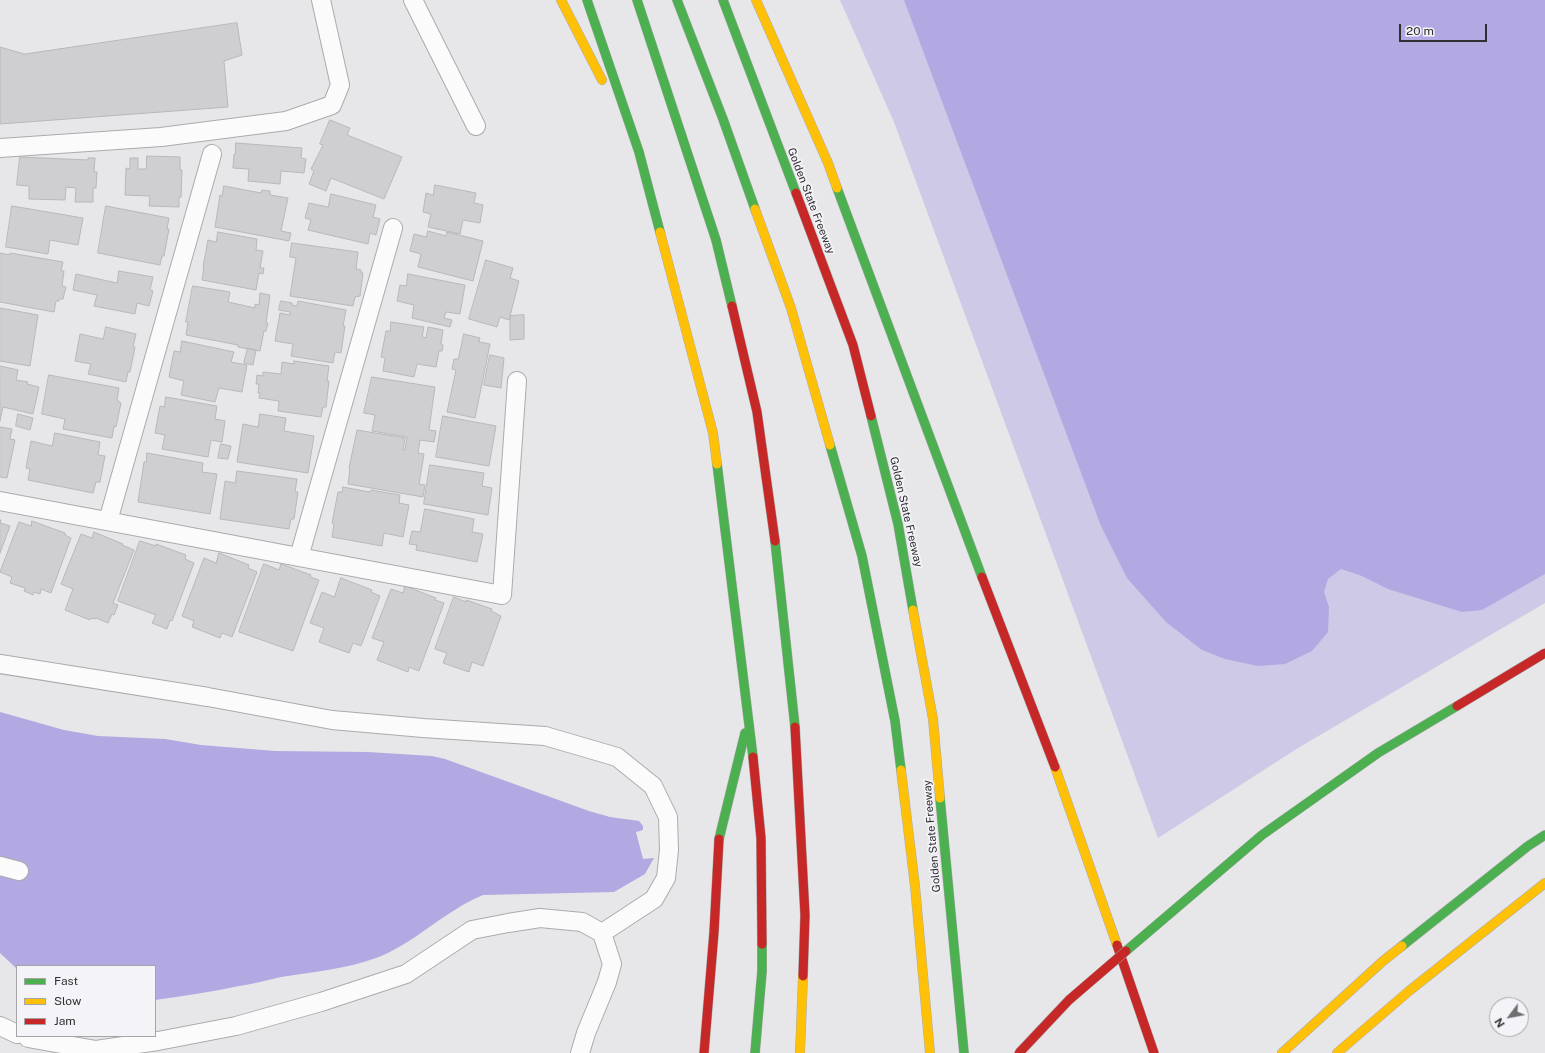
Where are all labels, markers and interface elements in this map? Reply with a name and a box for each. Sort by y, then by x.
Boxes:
scale bar [1401,16,1489,42]
text: 20 m [1406,24,1434,38]
street label: Golden State Freeway [785,146,837,256]
street label: Golden State Freeway [887,456,925,568]
street label: Golden State Freeway [921,779,943,893]
legend [16,965,156,1037]
text: Fast [54,974,78,988]
text: Slow [54,994,81,1008]
north arrow [1489,997,1529,1037]
text: Jam [54,1014,76,1028]
text: N [1492,1016,1507,1030]

